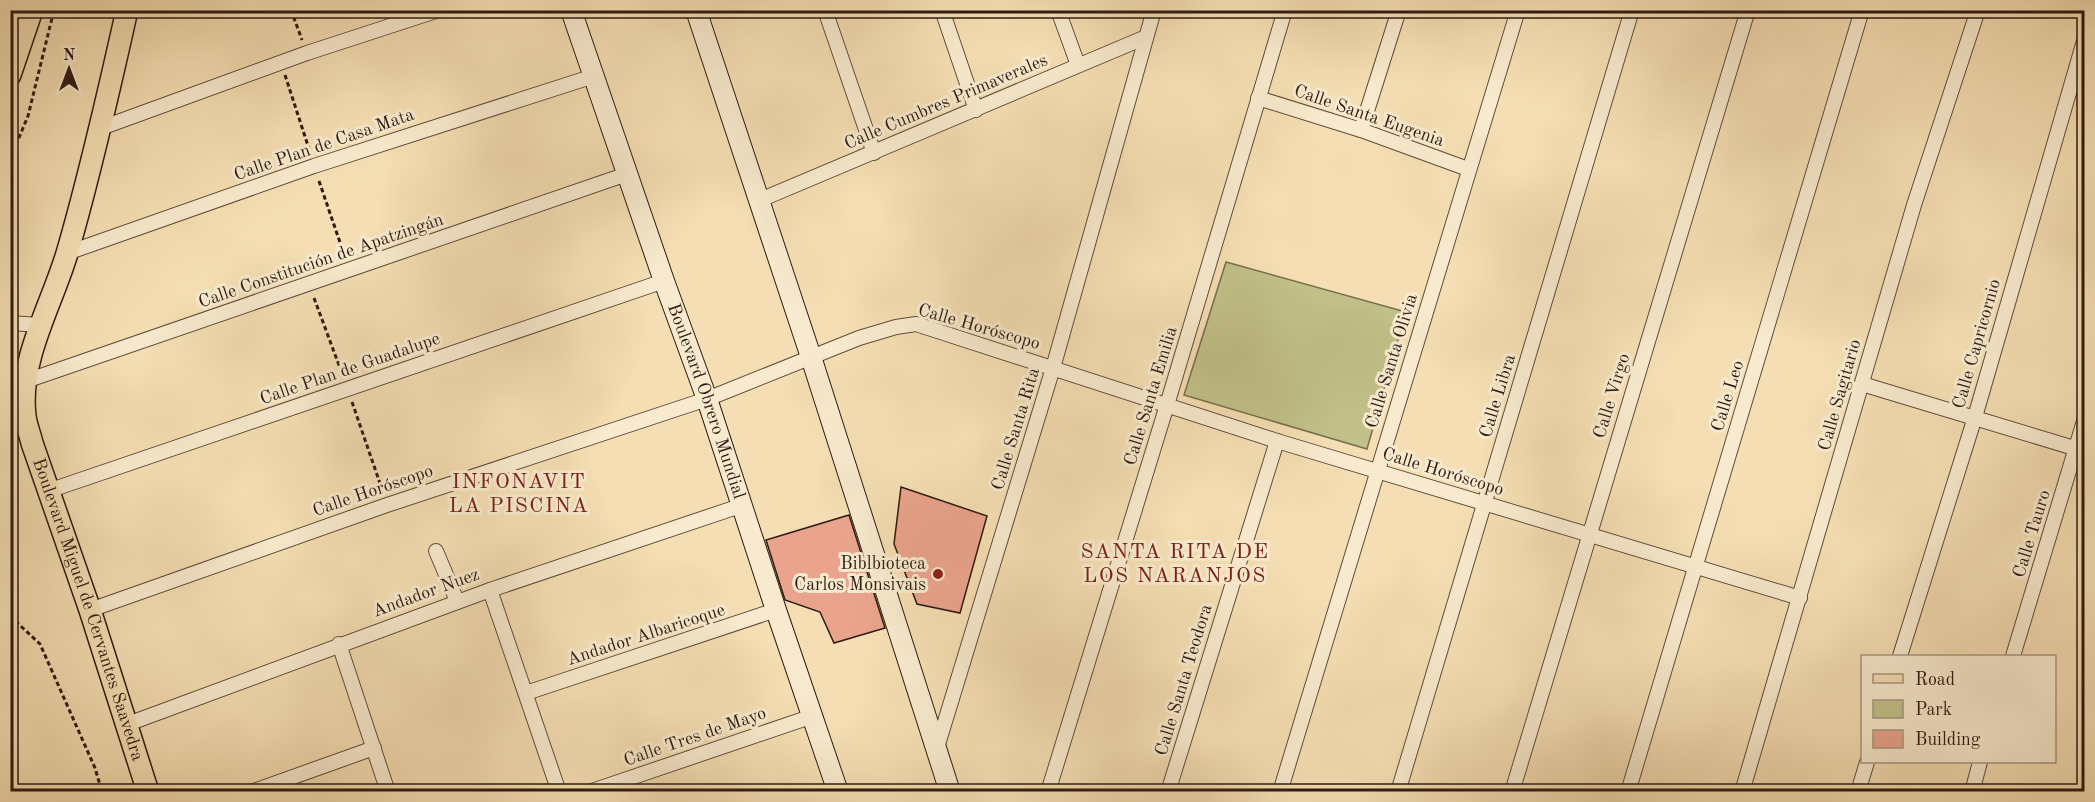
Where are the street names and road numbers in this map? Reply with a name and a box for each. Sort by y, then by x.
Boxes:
street label: Calle Cumbres Primaverales [842,51,1050,153]
street label: Calle Santa Eugenia [1292,82,1446,150]
street label: Calle Plan de Casa Mata [232,106,417,184]
street label: Calle Constitución de Apatzingán [196,210,446,311]
street label: Calle Capricornio [1950,277,2004,411]
street label: Calle Santa Olivia [1363,292,1421,430]
street label: Boulevard Obrero Mundial [664,301,748,501]
street label: Calle Horóscopo [916,301,1042,353]
street label: Calle Santa Emilia [1121,324,1181,468]
street label: Calle Plan de Guadalupe [258,330,442,408]
street label: Calle Sagitario [1816,337,1865,453]
street label: Calle Virgo [1591,351,1633,441]
street label: Calle Libra [1477,352,1519,440]
street label: Calle Leo [1709,358,1747,434]
street label: Calle Santa Rita [989,366,1043,492]
street label: Calle Horóscopo [1380,445,1506,499]
street label: Boulevard Miguel de Cervantes Saavedra [29,456,147,763]
street label: Calle Horóscopo [310,462,436,520]
street label: Calle Tauro [2010,488,2054,580]
street label: Andador Nuez [370,565,482,621]
street label: Andador Albaricoque [565,601,727,669]
street label: Calle Santa Teodora [1152,602,1216,758]
street label: Calle Tres de Mayo [621,704,769,770]

